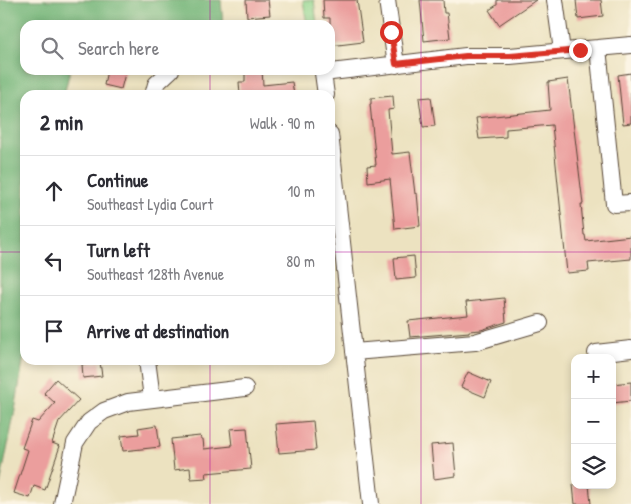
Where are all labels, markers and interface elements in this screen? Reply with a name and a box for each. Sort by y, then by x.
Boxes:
search box [20,20,335,75]
route start [380,21,403,44]
icon: search [38,34,66,62]
text: Search here [78,35,159,61]
route end [569,39,592,62]
text: 2 min [40,108,83,137]
text: Walk · 90 m [250,112,315,134]
text: Continue [87,167,148,193]
icon: ahead [40,177,68,205]
text: 10 m [287,180,315,202]
text: Southeast Lydia Court [87,193,213,215]
text: Turn left [87,237,150,263]
icon: left [40,247,68,275]
text: 80 m [286,250,315,272]
text: Southeast 128th Avenue [87,263,224,285]
icon: arrive [40,317,68,345]
text: Arrive at destination [87,318,229,344]
map controls [571,354,616,489]
button: + [571,354,616,399]
button: − [571,399,616,444]
button: layers [571,444,616,489]

